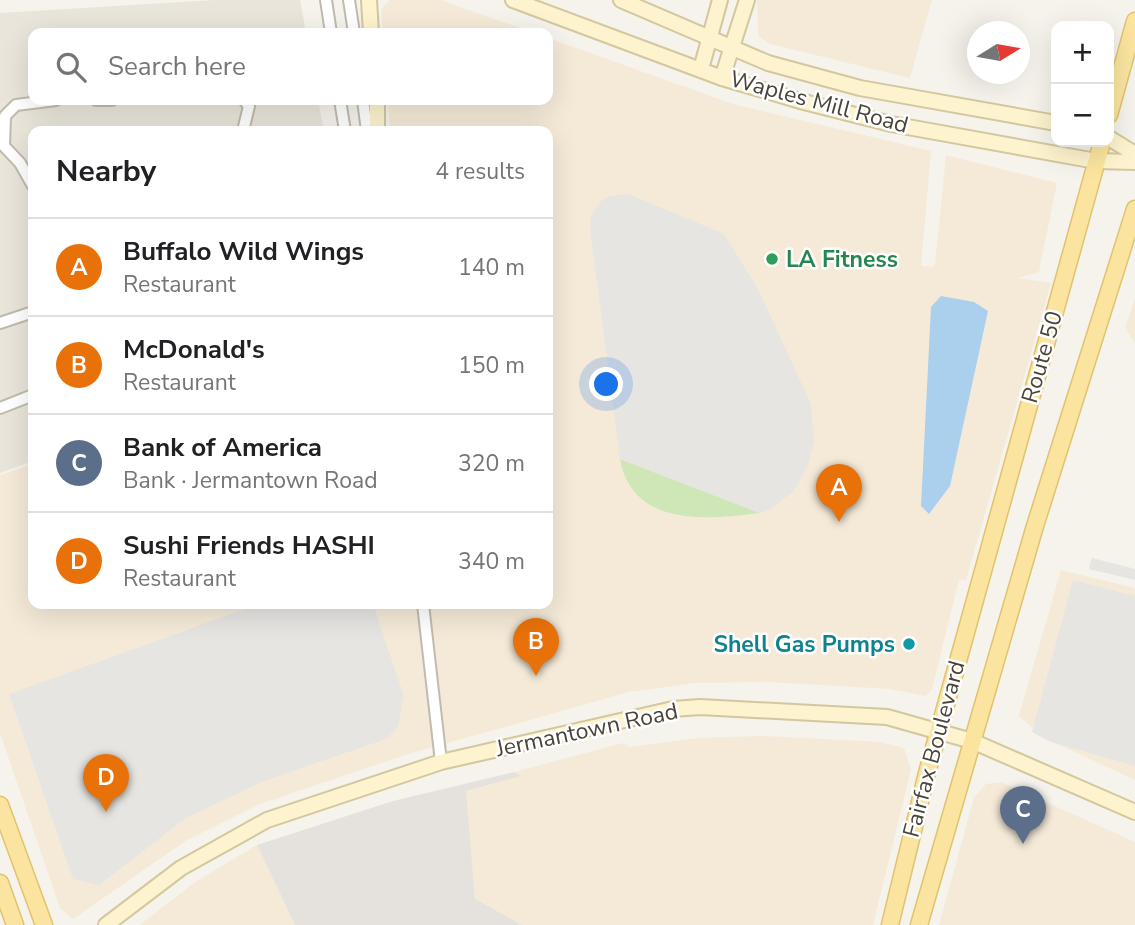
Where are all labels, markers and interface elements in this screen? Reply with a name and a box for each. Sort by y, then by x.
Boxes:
north arrow [967,21,1030,84]
map controls [1051,21,1114,147]
button: + [1051,21,1114,84]
search box [28,28,553,105]
icon: search [52,48,90,86]
text: Search here [108,49,246,84]
street label: Waples Mill Road [726,63,912,141]
button: − [1051,84,1114,147]
text: Nearby [56,151,156,192]
text: 4 results [435,156,525,187]
text: Buffalo Wild Wings [123,234,364,269]
place label: LA Fitness [786,244,898,275]
marker: LA Fitness [764,251,780,267]
text: A [70,252,88,283]
text: 140 m [458,252,525,283]
text: Restaurant [123,269,236,300]
street label: Route 50 [1014,307,1070,407]
text: McDonald's [123,332,265,367]
text: B [71,350,87,381]
text: 150 m [458,350,525,381]
text: Restaurant [123,367,236,398]
your location [589,367,623,401]
text: Bank of America [123,430,322,465]
text: C [71,448,87,479]
text: 320 m [458,448,525,479]
pin: A [816,464,862,522]
text: Bank · Jermantown Road [123,465,378,496]
text: Sushi Friends HASHI [123,528,375,563]
text: D [70,546,88,577]
text: 340 m [458,546,525,577]
text: Restaurant [123,563,236,594]
pin: B [513,618,559,676]
place label: Shell Gas Pumps [713,629,895,660]
marker: Shell Gas Pumps [901,636,917,652]
street label: Fairfax Boulevard [896,657,972,841]
street label: Jermantown Road [492,696,681,765]
pin: D [83,754,129,812]
pin: C [1000,786,1046,844]

